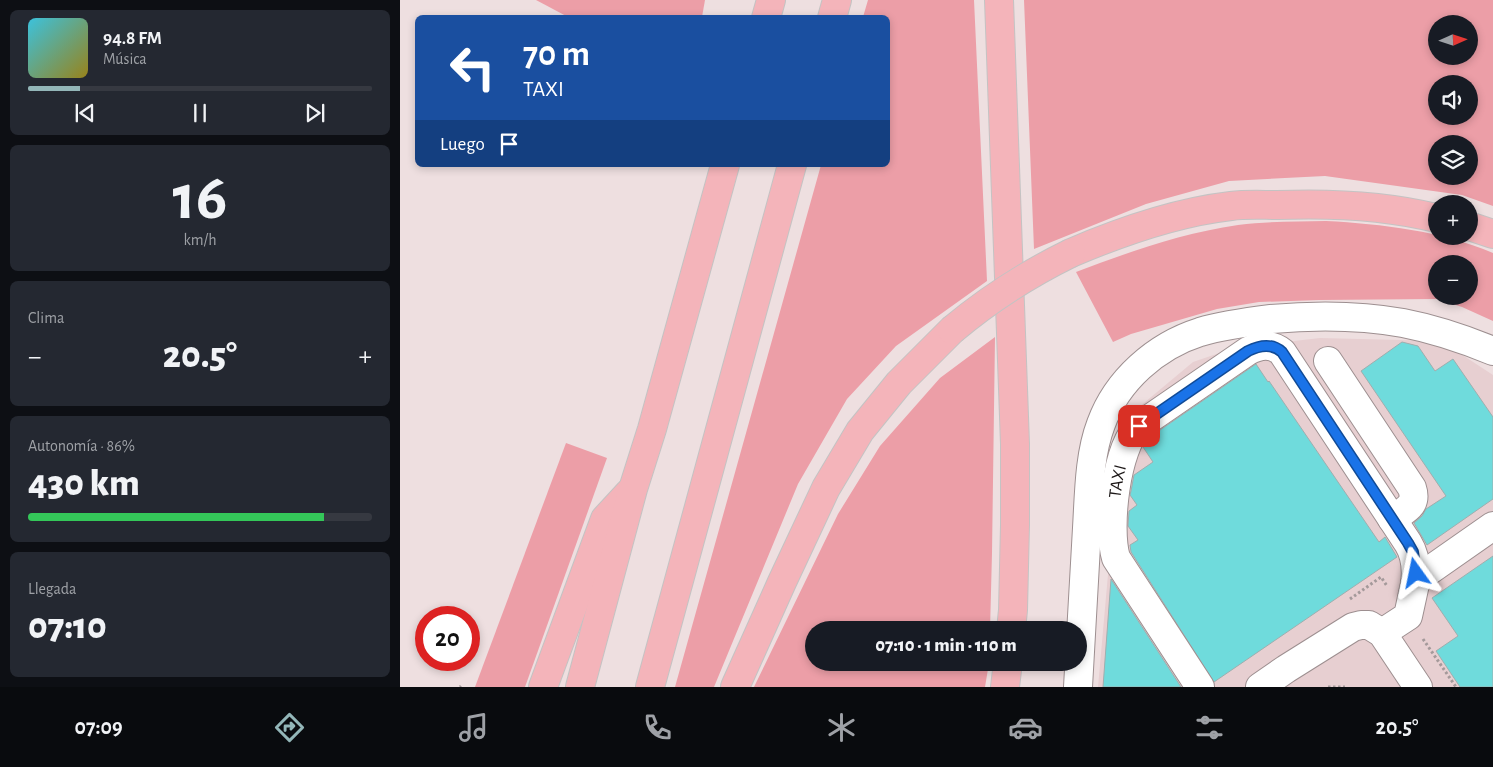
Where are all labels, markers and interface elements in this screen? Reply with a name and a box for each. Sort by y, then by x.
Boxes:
north arrow [1428,15,1478,65]
map controls [1428,15,1478,305]
text: 94.8 FM [103,29,162,48]
icon: left [440,35,505,100]
text: 70 m [523,37,590,72]
text: Música [103,51,147,67]
button: sound [1428,75,1478,125]
text: TAXI [523,78,564,100]
icon: previous [71,99,99,127]
icon: pause [186,99,214,127]
icon: next [301,99,329,127]
icon: arrive [495,130,523,158]
text: Luego [440,135,485,154]
button: layers [1428,135,1478,185]
text: 16 [173,166,227,231]
button: + [1428,195,1478,245]
text: km/h [183,232,217,248]
button: − [1428,255,1478,305]
text: Clima [28,310,64,326]
text: 20.5° [163,337,237,375]
text: − [28,343,41,371]
text: + [359,343,372,371]
pin [1118,405,1160,447]
icon: arrive [1125,412,1153,440]
text: Autonomía · 86% [28,438,135,454]
street label: TAXI [1106,463,1130,499]
text: 430 km [28,465,140,503]
position arrow [1389,546,1441,598]
text: Llegada [28,581,76,597]
speed limit sign: 20 [415,606,480,671]
text: 07:10 [28,608,107,646]
text: 07:10 · 1 min · 110 m [875,636,1017,655]
icon: directions [272,710,307,745]
icon: music [456,710,491,745]
icon: phone [640,710,675,745]
icon: climate [824,710,859,745]
icon: car [1008,710,1043,745]
icon: filters [1192,710,1227,745]
text: 07:09 [75,716,123,738]
text: 20.5° [1376,716,1418,738]

